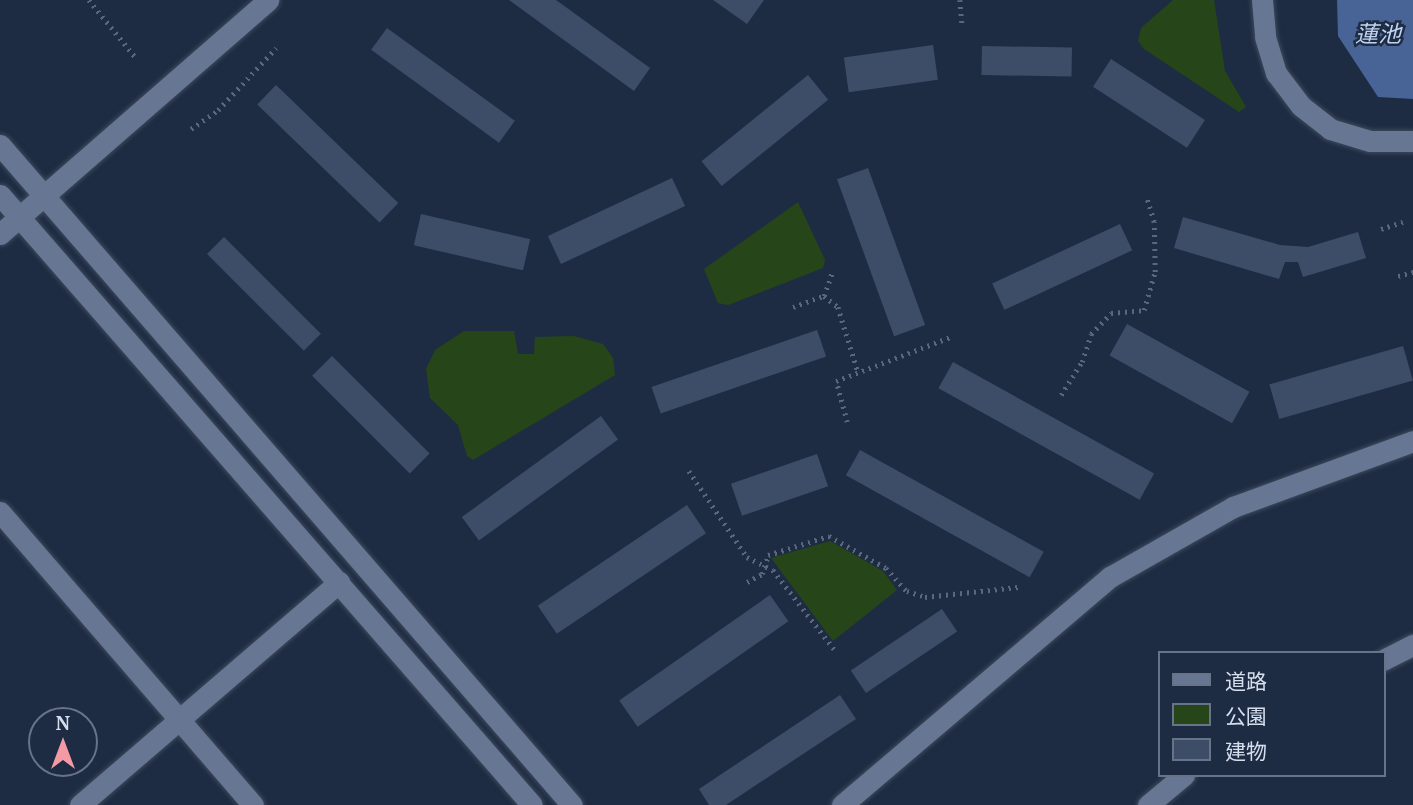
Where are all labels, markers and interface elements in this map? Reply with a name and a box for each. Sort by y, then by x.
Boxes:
water label: 蓮池 [1355,20,1401,48]
legend [1158,651,1385,777]
text: 道路 [1225,667,1267,695]
text: 公園 [1225,702,1267,730]
north arrow [28,707,98,777]
text: N [56,710,70,735]
text: 建物 [1225,737,1267,765]

